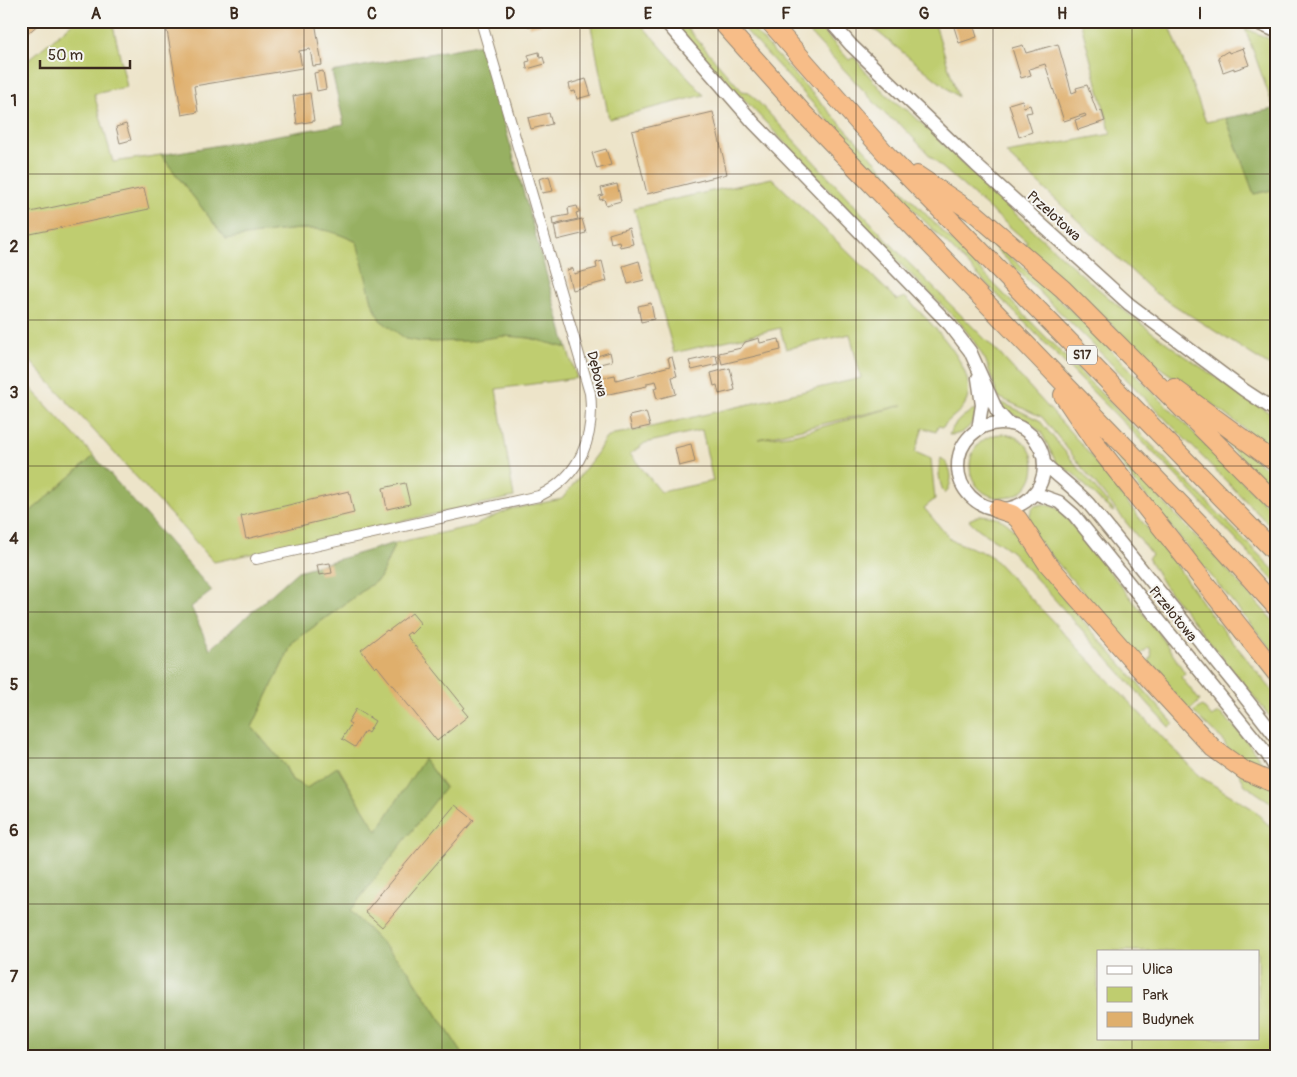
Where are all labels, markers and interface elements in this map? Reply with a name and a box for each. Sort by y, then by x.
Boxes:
text: A [91,4,102,24]
text: B [229,4,239,24]
text: C [367,4,377,24]
text: D [505,4,515,24]
text: E [644,4,653,24]
text: F [781,4,791,24]
text: G [919,4,930,24]
text: H [1057,4,1067,24]
text: I [1198,4,1202,24]
scale bar [40,38,130,70]
text: 50 m [48,46,83,65]
text: 1 [11,91,17,111]
street label: Przelotowa [1024,187,1084,245]
text: 2 [10,237,19,257]
road number: S17 [1067,346,1097,364]
street label: Dębowa [583,349,611,399]
text: 3 [10,383,19,403]
text: 4 [9,529,19,549]
street label: Przelotowa [1145,583,1201,645]
text: 5 [10,675,19,695]
text: 6 [9,821,19,841]
legend [1097,950,1260,1040]
text: Ulica [1142,960,1173,979]
text: 7 [10,967,19,987]
text: Park [1142,986,1169,1005]
text: Budynek [1142,1010,1195,1029]

